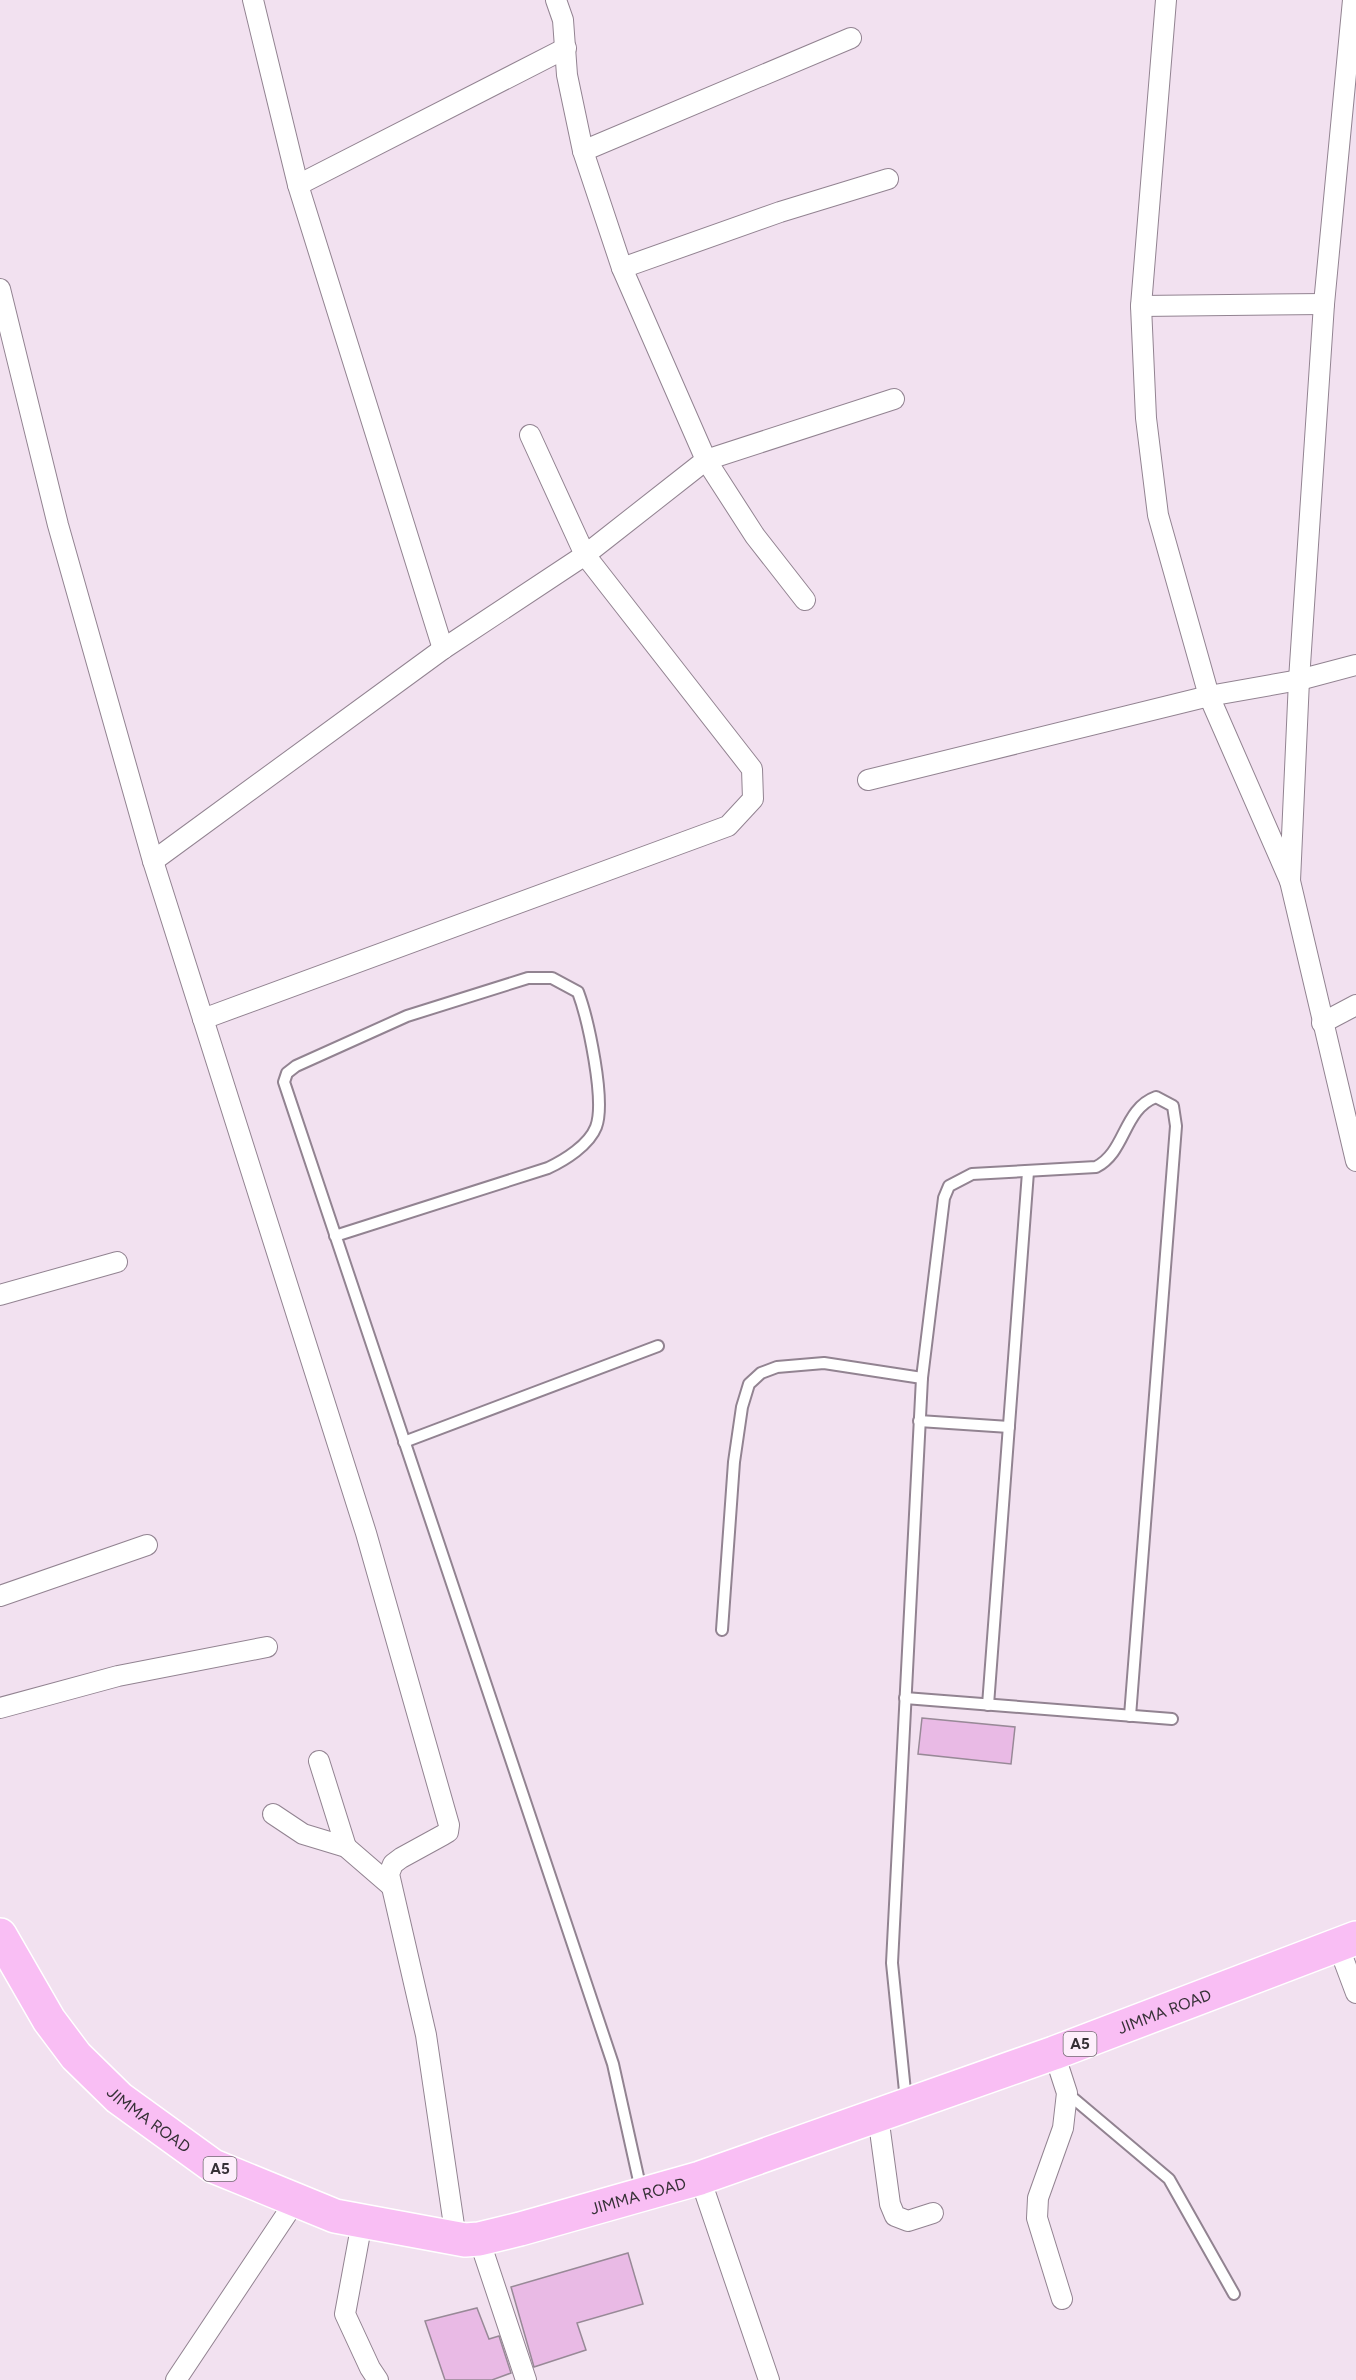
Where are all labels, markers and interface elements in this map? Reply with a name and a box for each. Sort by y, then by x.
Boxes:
street label: JIMMA ROAD [1115,1985,1214,2037]
road number: A5 [1064,2032,1096,2056]
street label: JIMMA ROAD [103,2082,194,2156]
road number: A5 [204,2157,236,2181]
street label: JIMMA ROAD [588,2173,688,2218]

